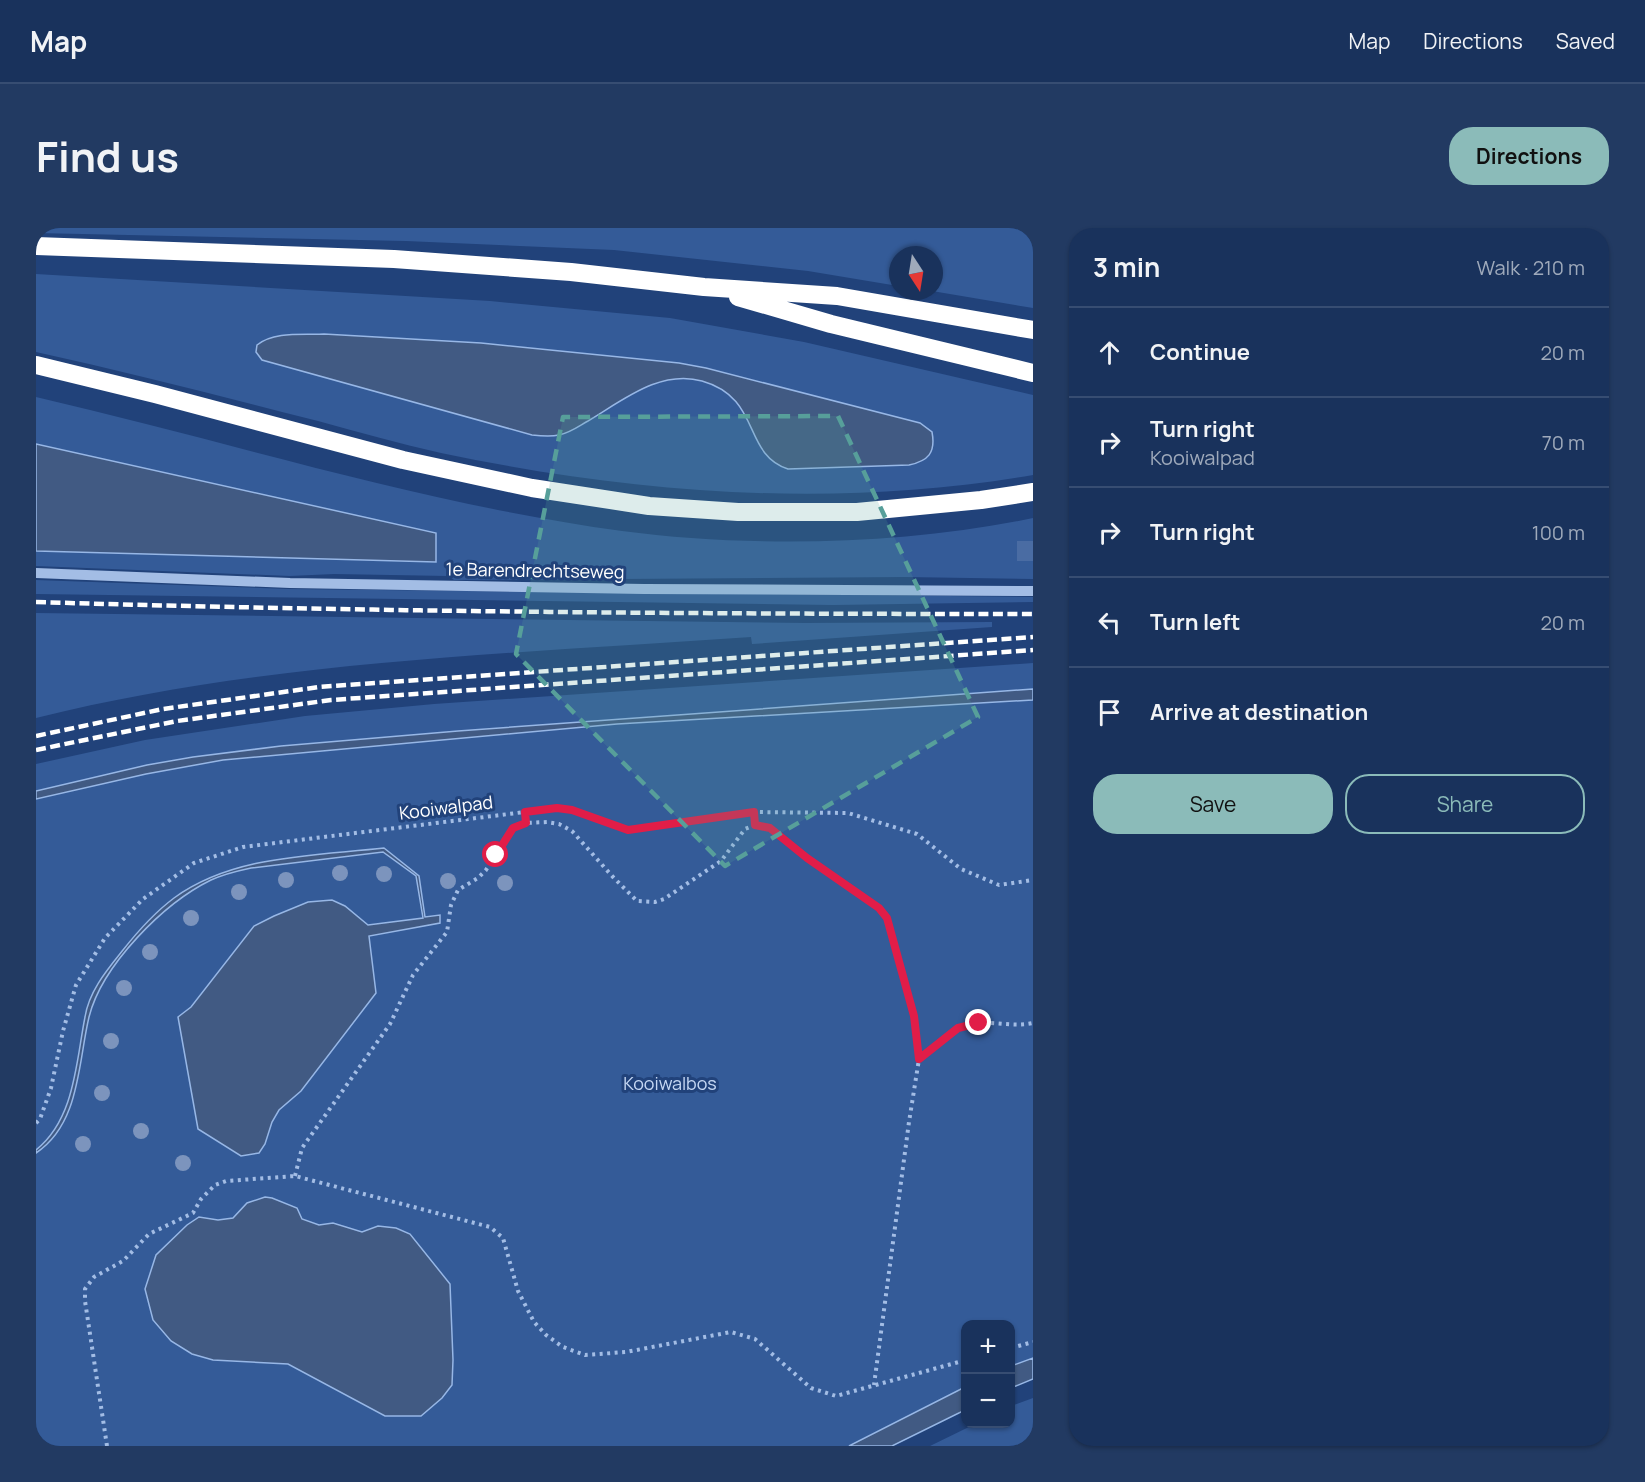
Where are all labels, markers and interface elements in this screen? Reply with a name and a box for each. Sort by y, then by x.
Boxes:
text: Map [30,22,87,60]
text: Map [1349,27,1390,55]
text: Directions [1423,27,1523,55]
text: Saved [1556,27,1615,55]
text: Find us [36,127,179,185]
button: Directions [1449,127,1609,185]
north arrow [889,246,943,300]
text: 3 min [1093,249,1160,285]
text: Walk · 210 m [1477,254,1585,281]
icon: ahead [1093,336,1126,369]
text: Continue [1150,337,1250,367]
text: 20 m [1540,339,1585,366]
text: Turn right [1150,414,1255,444]
icon: right [1093,426,1126,459]
text: 70 m [1542,429,1585,456]
text: Kooiwalpad [1150,444,1255,471]
icon: right [1093,516,1126,549]
text: Turn right [1150,517,1255,547]
text: 100 m [1532,519,1585,546]
street label: 1e Barendrechtseweg [445,556,625,584]
icon: left [1093,606,1126,639]
text: Turn left [1150,607,1240,637]
text: 20 m [1540,609,1585,636]
icon: arrive [1093,696,1126,729]
text: Arrive at destination [1150,697,1368,727]
button: Save [1093,774,1333,834]
button: Share [1345,774,1585,834]
street label: Kooiwalpad [398,789,494,825]
route start [482,841,508,867]
route end [965,1009,991,1035]
park label: Kooiwalbos [623,1071,717,1095]
map controls [961,1320,1015,1428]
button: + [961,1320,1015,1374]
button: − [961,1374,1015,1428]

